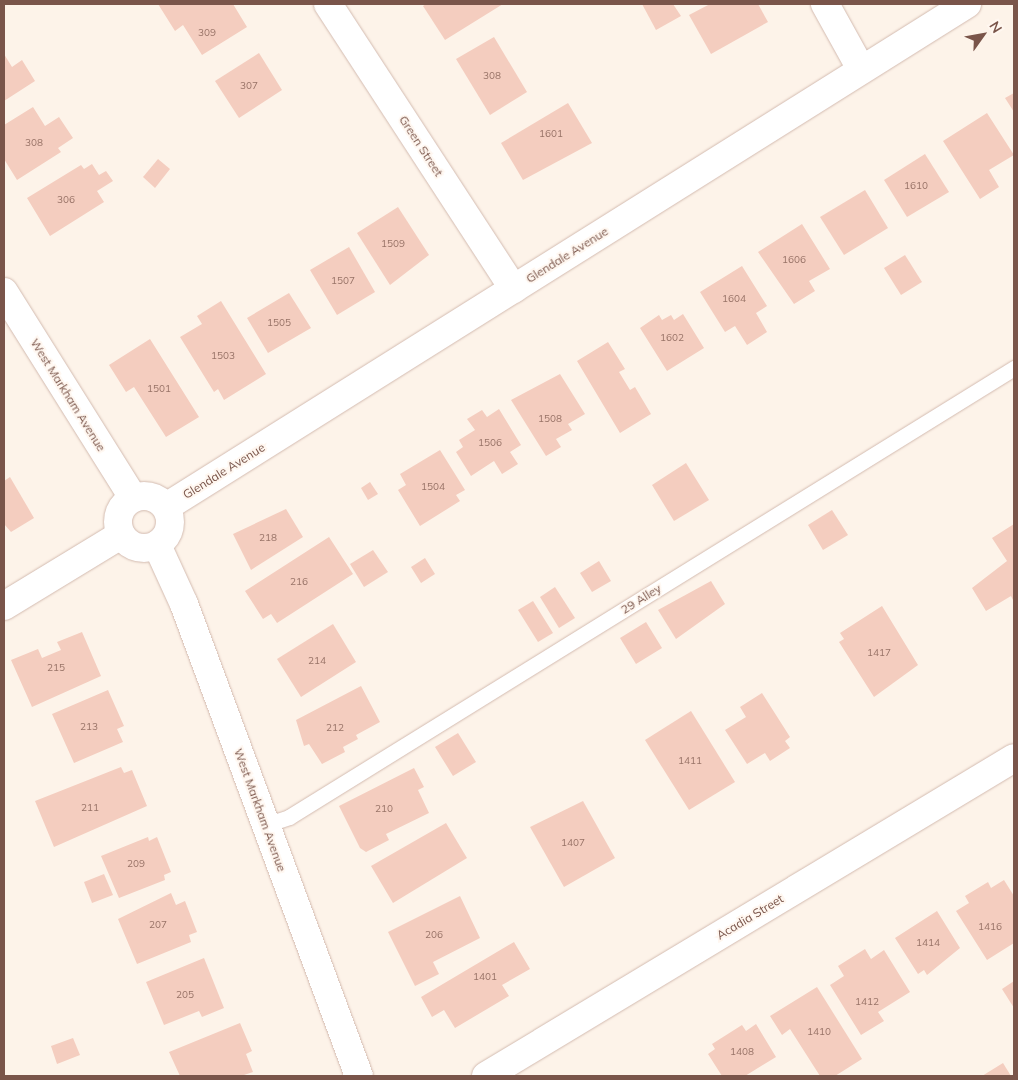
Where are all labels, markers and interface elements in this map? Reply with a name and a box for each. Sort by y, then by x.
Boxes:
north arrow [958,10,1008,60]
text: N [985,18,1006,36]
house number: 309 [198,27,216,39]
house number: 308 [483,70,501,82]
house number: 307 [240,80,258,92]
street label: Green Street [396,113,446,179]
house number: 1601 [539,128,563,140]
house number: 308 [25,137,43,149]
house number: 1610 [904,180,928,192]
house number: 306 [57,194,75,206]
street label: Glendale Avenue [523,224,611,286]
house number: 1509 [381,238,405,250]
house number: 1606 [782,254,806,266]
house number: 1507 [331,275,355,287]
house number: 1604 [722,293,746,305]
house number: 1505 [267,317,291,329]
house number: 1602 [660,332,684,344]
street label: West Markham Avenue [27,336,109,454]
house number: 1503 [211,350,235,362]
house number: 1501 [147,383,171,395]
house number: 1508 [538,413,562,425]
house number: 1506 [478,437,502,449]
street label: Glendale Avenue [180,440,268,502]
house number: 1504 [421,481,445,493]
house number: 218 [259,532,277,544]
house number: 216 [290,576,308,588]
street label: 29 Alley [618,581,664,617]
house number: 1417 [867,647,891,659]
house number: 214 [308,655,326,667]
house number: 215 [47,662,65,674]
house number: 213 [80,721,98,733]
house number: 212 [326,722,344,734]
street label: West Markham Avenue [231,746,289,874]
house number: 1411 [678,755,702,767]
house number: 211 [81,802,99,814]
house number: 210 [375,803,393,815]
house number: 1407 [561,837,585,849]
house number: 209 [127,858,145,870]
street label: Acadia Street [714,891,786,943]
house number: 207 [149,919,167,931]
house number: 1416 [978,921,1002,933]
house number: 206 [425,929,443,941]
house number: 1414 [916,937,940,949]
house number: 1401 [473,971,497,983]
house number: 205 [176,989,194,1001]
house number: 1412 [855,996,879,1008]
house number: 1410 [807,1026,831,1038]
house number: 1408 [730,1046,754,1058]

